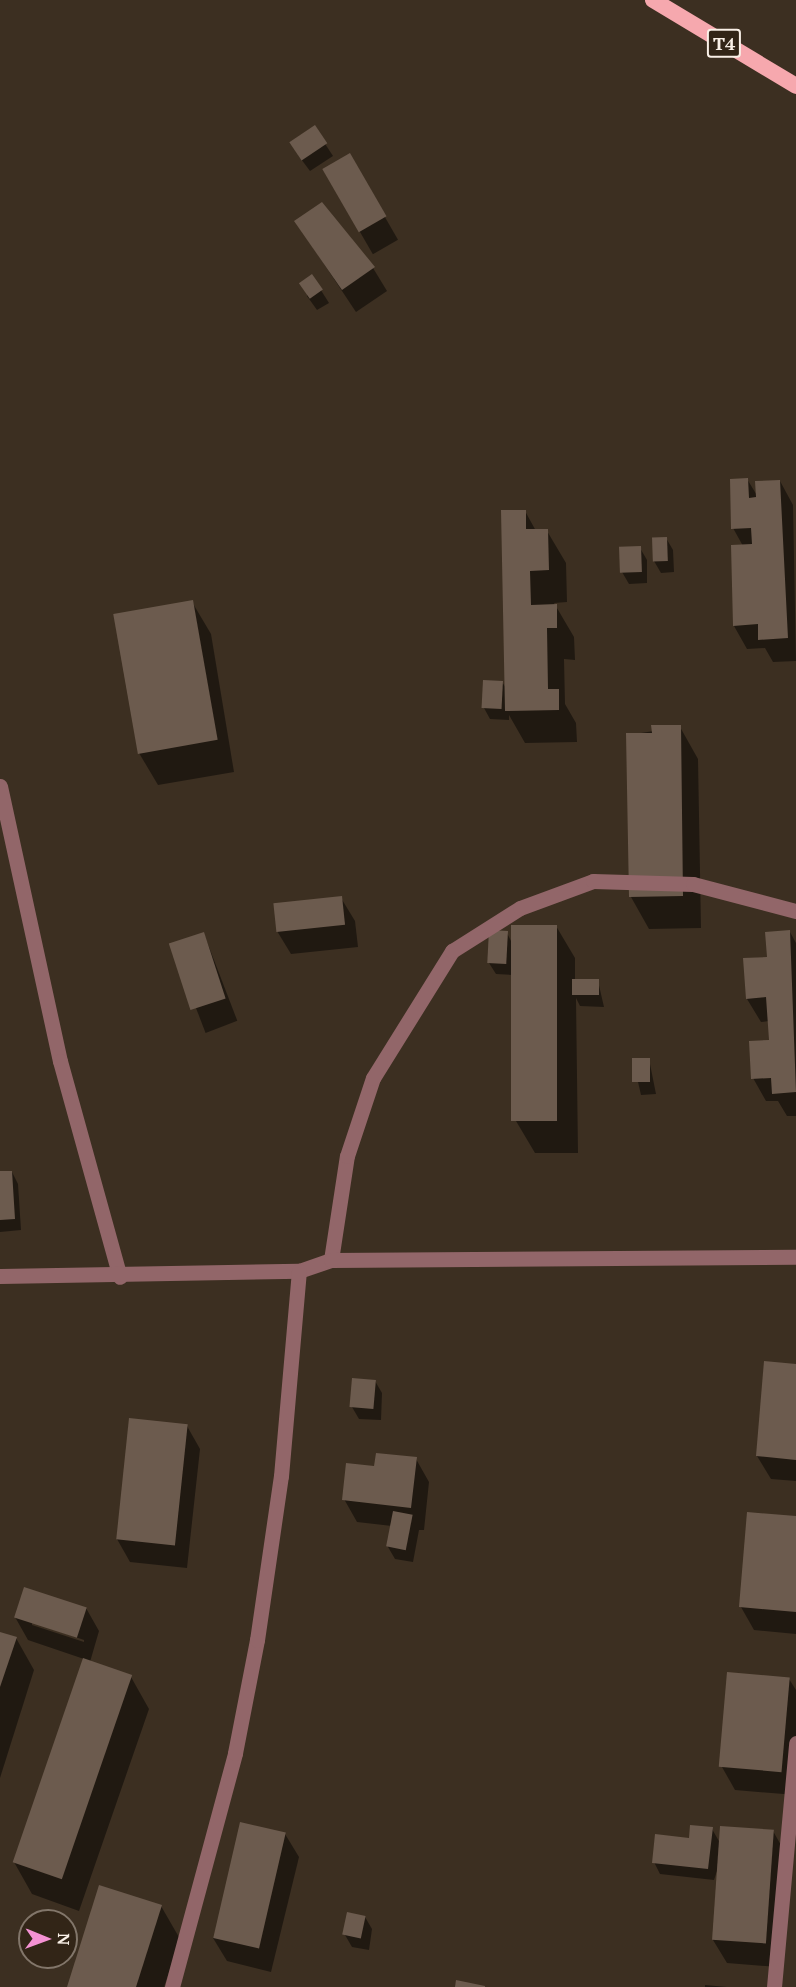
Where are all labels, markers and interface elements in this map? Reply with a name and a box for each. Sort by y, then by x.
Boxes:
road number: T4 [706,28,742,58]
north arrow [18,1909,78,1969]
text: N [53,1933,75,1946]

